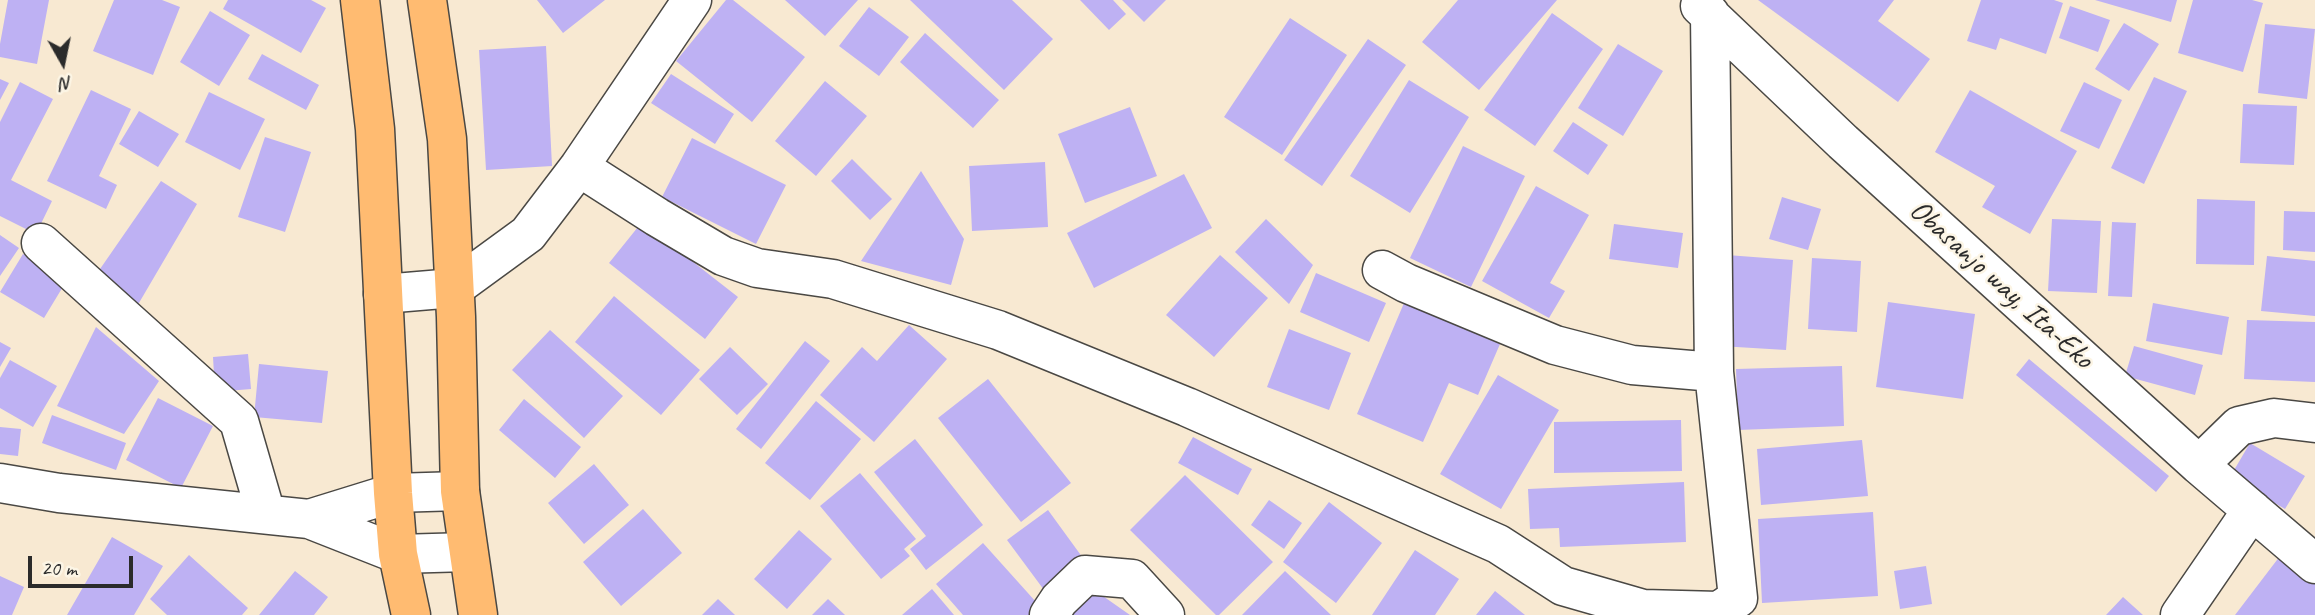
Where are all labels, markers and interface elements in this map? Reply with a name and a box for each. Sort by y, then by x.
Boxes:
north arrow [28,28,98,98]
text: N [59,71,74,97]
street label: Obasanjo way, Ita-Eko [1902,193,2100,377]
scale bar [32,542,136,586]
text: 20 m [41,555,77,581]

